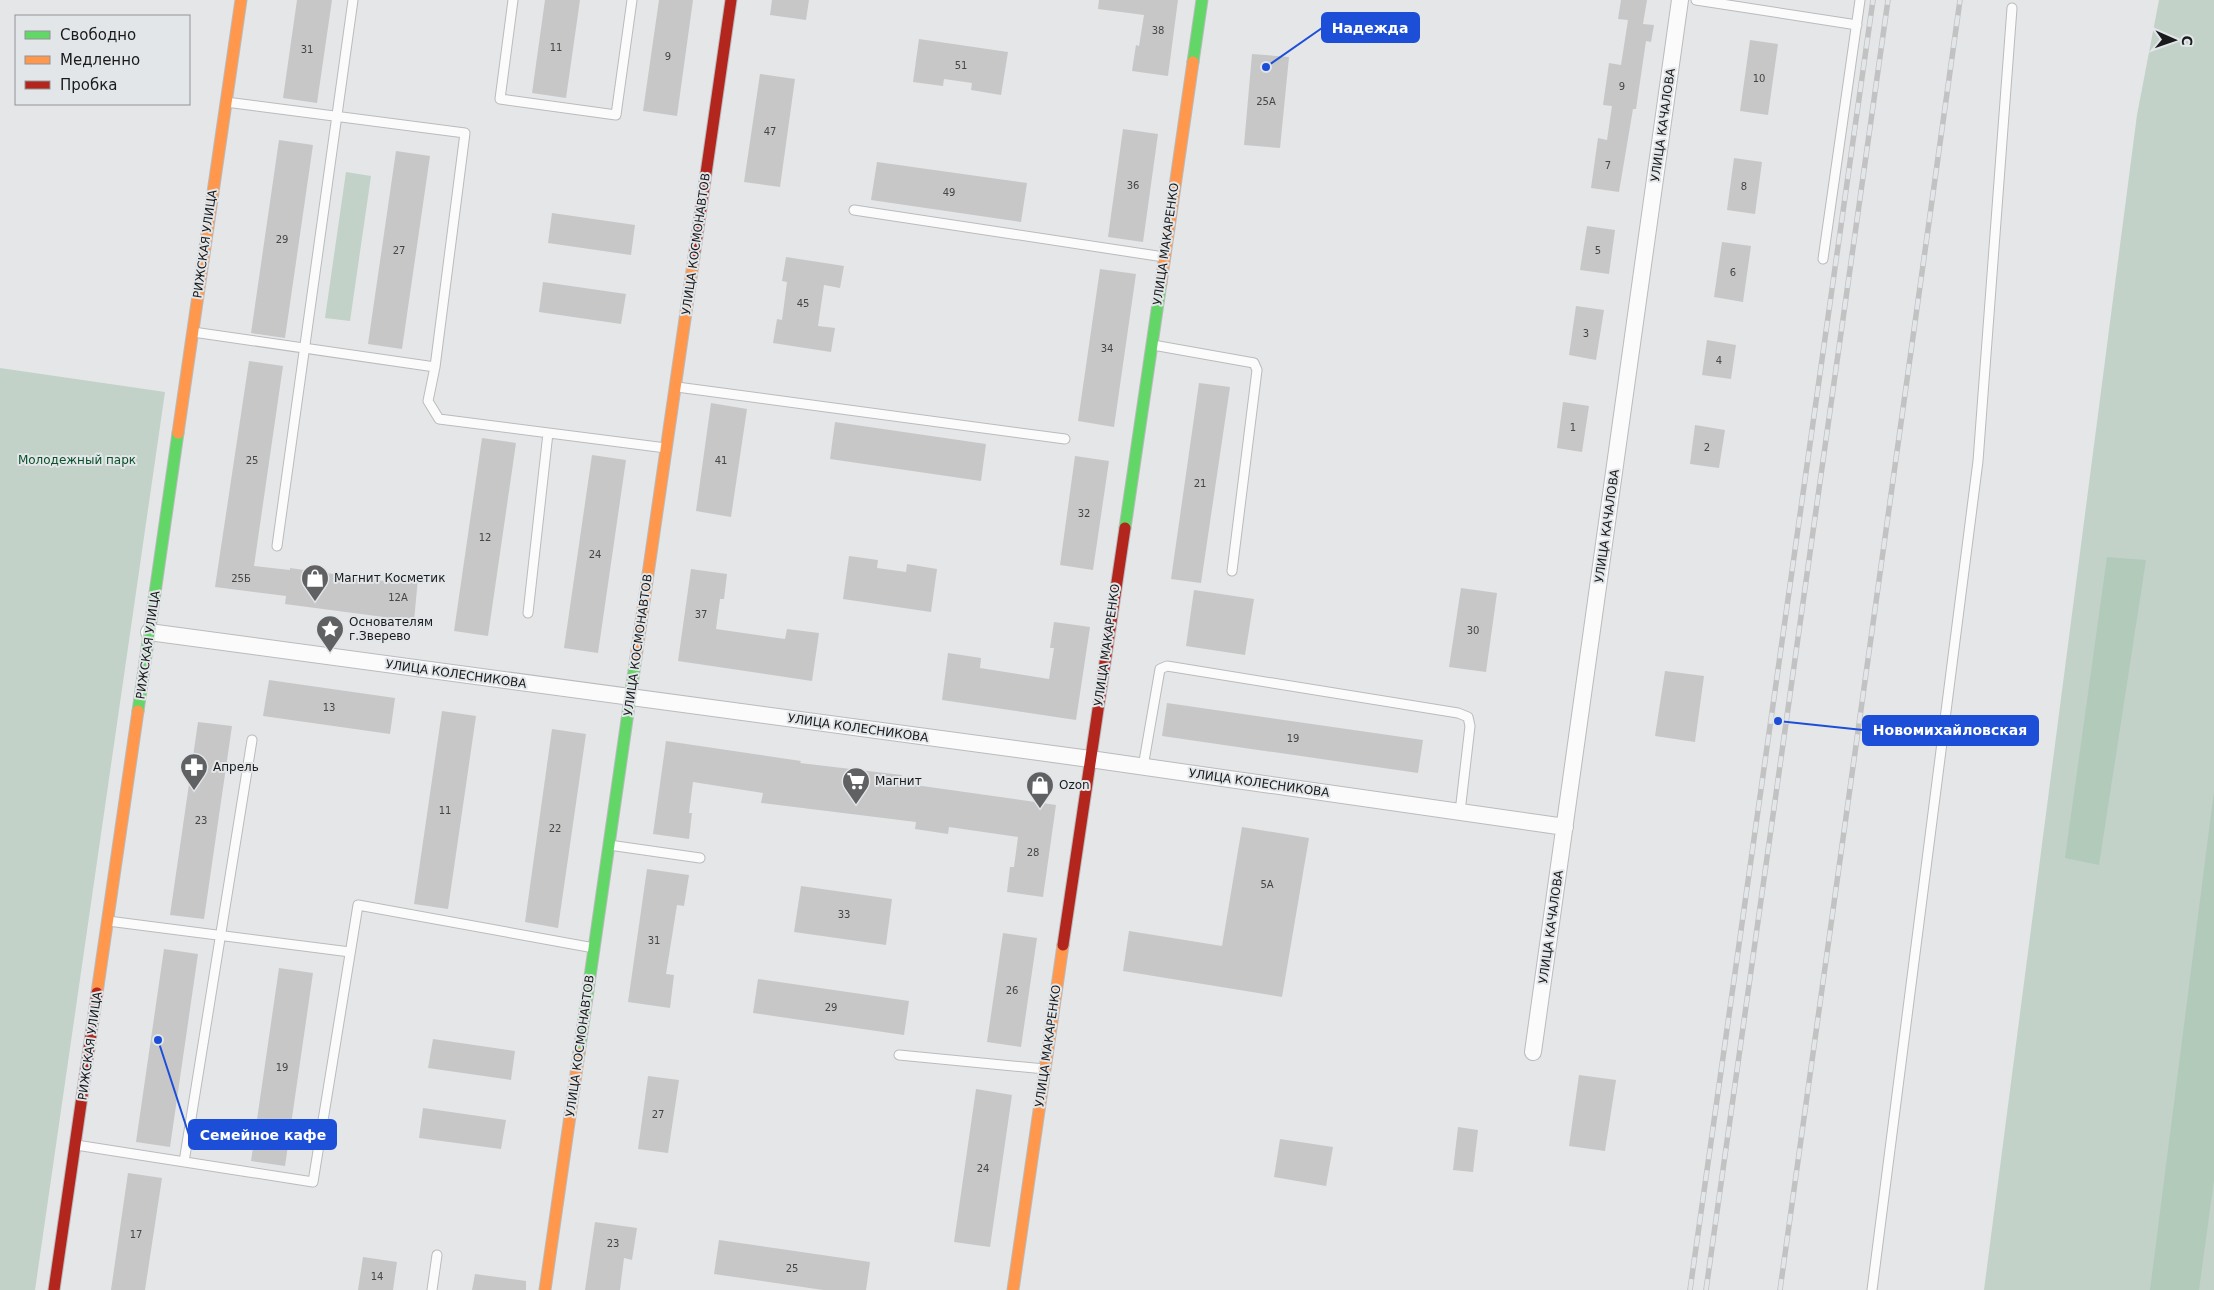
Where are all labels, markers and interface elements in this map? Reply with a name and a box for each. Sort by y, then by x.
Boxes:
callout: Надежда [1322,13,1419,42]
legend [15,15,190,105]
north arrow [2149,15,2199,65]
text: Надежда [1332,20,1408,36]
house number: 38 [1152,25,1164,36]
text: Свободно [60,26,136,44]
text: С [2179,35,2195,46]
house number: 11 [550,42,562,53]
house number: 31 [301,44,313,55]
text: Медленно [60,51,140,69]
house number: 9 [665,51,671,62]
house number: 51 [955,60,967,71]
street label: УЛИЦА КАЧАЛОВА [1648,66,1678,183]
house number: 10 [1753,73,1765,84]
text: Пробка [60,76,117,94]
house number: 9 [1619,81,1625,92]
house number: 25А [1256,96,1276,107]
house number: 47 [764,126,776,137]
house number: 7 [1605,160,1611,171]
street label: УЛИЦА КОСМОНАВТОВ [679,172,713,316]
house number: 36 [1127,180,1139,191]
house number: 8 [1741,181,1747,192]
street label: УЛИЦА МАКАРЕНКО [1150,182,1182,306]
house number: 49 [943,187,955,198]
street label: РИЖСКАЯ УЛИЦА [190,188,220,299]
house number: 29 [276,234,288,245]
house number: 27 [393,245,405,256]
house number: 5 [1595,245,1601,256]
house number: 6 [1730,267,1736,278]
house number: 45 [797,298,809,309]
house number: 3 [1583,328,1589,339]
house number: 34 [1101,343,1113,354]
house number: 4 [1716,355,1722,366]
house number: 1 [1570,422,1576,433]
house number: 2 [1704,442,1710,453]
park label: Молодежный парк [18,453,136,467]
house number: 25 [246,455,258,466]
house number: 41 [715,455,727,466]
street label: УЛИЦА КАЧАЛОВА [1592,467,1622,584]
house number: 21 [1194,478,1206,489]
house number: 32 [1078,508,1090,519]
house number: 12 [479,532,491,543]
house number: 24 [589,549,601,560]
shop icon: Магнит Косметик [300,563,330,602]
place label: Магнит Косметик [334,571,445,585]
house number: 25Б [231,573,251,584]
street label: УЛИЦА КОСМОНАВТОВ [621,573,655,717]
street label: УЛИЦА МАКАРЕНКО [1091,583,1123,707]
street label: РИЖСКАЯ УЛИЦА [133,589,163,700]
house number: 12А [388,592,408,603]
house number: 37 [695,609,707,620]
place icon: Основателям г.Зверево [315,614,345,653]
place label: Основателям г.Зверево [349,615,433,643]
house number: 30 [1467,625,1479,636]
street label: УЛИЦА КОЛЕСНИКОВА [385,657,528,691]
house number: 13 [323,702,335,713]
street label: УЛИЦА КОЛЕСНИКОВА [787,711,930,745]
callout: Новомихайловская [1863,716,2038,745]
text: Новомихайловская [1873,722,2027,738]
house number: 19 [1287,733,1299,744]
pharmacy icon: Апрель [179,752,209,791]
place label: Апрель [213,760,259,774]
supermarket icon: Магнит [841,766,871,805]
street label: УЛИЦА КОЛЕСНИКОВА [1188,766,1331,800]
shop icon: Ozon [1025,770,1055,809]
place label: Магнит [875,774,922,788]
place label: Ozon [1059,778,1090,792]
house number: 11 [439,805,451,816]
house number: 23 [195,815,207,826]
house number: 22 [549,823,561,834]
house number: 28 [1027,847,1039,858]
street label: УЛИЦА КАЧАЛОВА [1536,868,1566,985]
house number: 5А [1260,879,1274,890]
house number: 33 [838,909,850,920]
house number: 31 [648,935,660,946]
street label: УЛИЦА КОСМОНАВТОВ [563,974,597,1118]
street label: УЛИЦА МАКАРЕНКО [1032,984,1064,1108]
house number: 26 [1006,985,1018,996]
street label: РИЖСКАЯ УЛИЦА [75,990,105,1101]
house number: 29 [825,1002,837,1013]
house number: 19 [276,1062,288,1073]
house number: 27 [652,1109,664,1120]
callout: Семейное кафе [189,1120,336,1149]
text: Семейное кафе [200,1127,326,1143]
house number: 24 [977,1163,989,1174]
house number: 17 [130,1229,142,1240]
house number: 23 [607,1238,619,1249]
house number: 25 [786,1263,798,1274]
house number: 14 [371,1271,383,1282]

